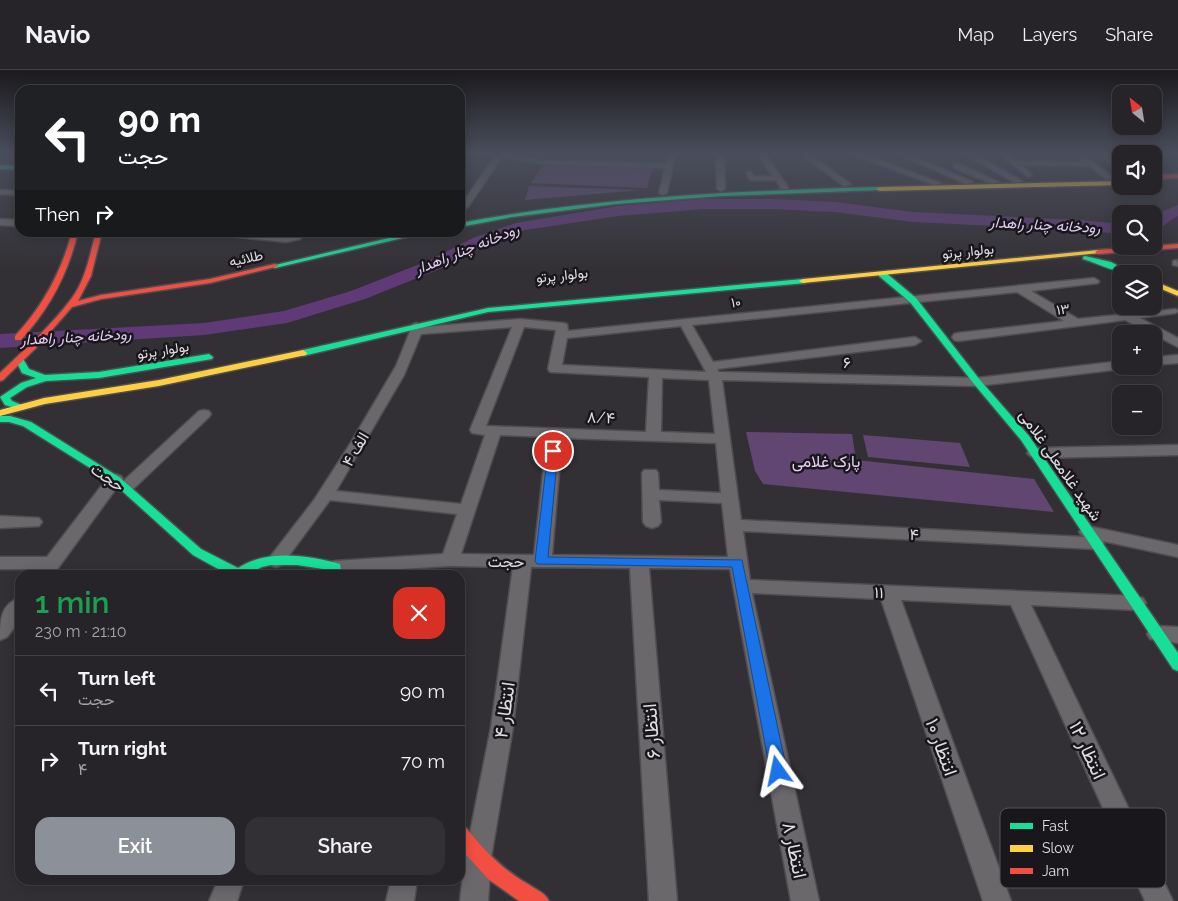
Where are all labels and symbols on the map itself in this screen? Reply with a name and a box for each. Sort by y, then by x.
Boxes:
north arrow [1112,85,1162,135]
water label: رودخانه چنار راهدار [988,213,1101,238]
water label: رودخانه چنار راهدار [411,220,522,279]
street label: بولوار پرتو [941,240,995,264]
street label: طلائیه [228,247,264,269]
street label: بولوار پرتو [535,264,589,288]
street label: ۱۰ [730,294,742,310]
street label: ۱۳ [1055,300,1071,318]
water label: رودخانه چنار راهدار [19,325,132,350]
street label: بولوار پرتو [136,338,190,364]
street label: ۶ [843,353,851,372]
street label: شهید غلامعلی غلامی [1014,406,1106,525]
street label: ۸/۴ [587,408,615,427]
street label: ۴ الف [338,429,373,470]
pin [532,430,574,472]
park label: پارک غلامی [792,452,860,473]
street label: حجت [87,459,128,496]
street label: ۴ [909,525,919,544]
street label: حجت [488,552,525,571]
street label: ۱۱ [874,583,884,602]
street label: انتظار ۴ [489,680,520,740]
street label: انتظار ۶ [638,703,665,759]
street label: انتظار ۱۰ [921,715,962,779]
street label: انتظار ۱۲ [1064,718,1111,783]
position arrow [751,744,803,796]
legend [1000,808,1166,888]
text: Fast [1042,818,1069,834]
street label: انتظار ۸ [777,820,812,880]
text: Slow [1042,840,1074,856]
text: Jam [1042,863,1069,879]

